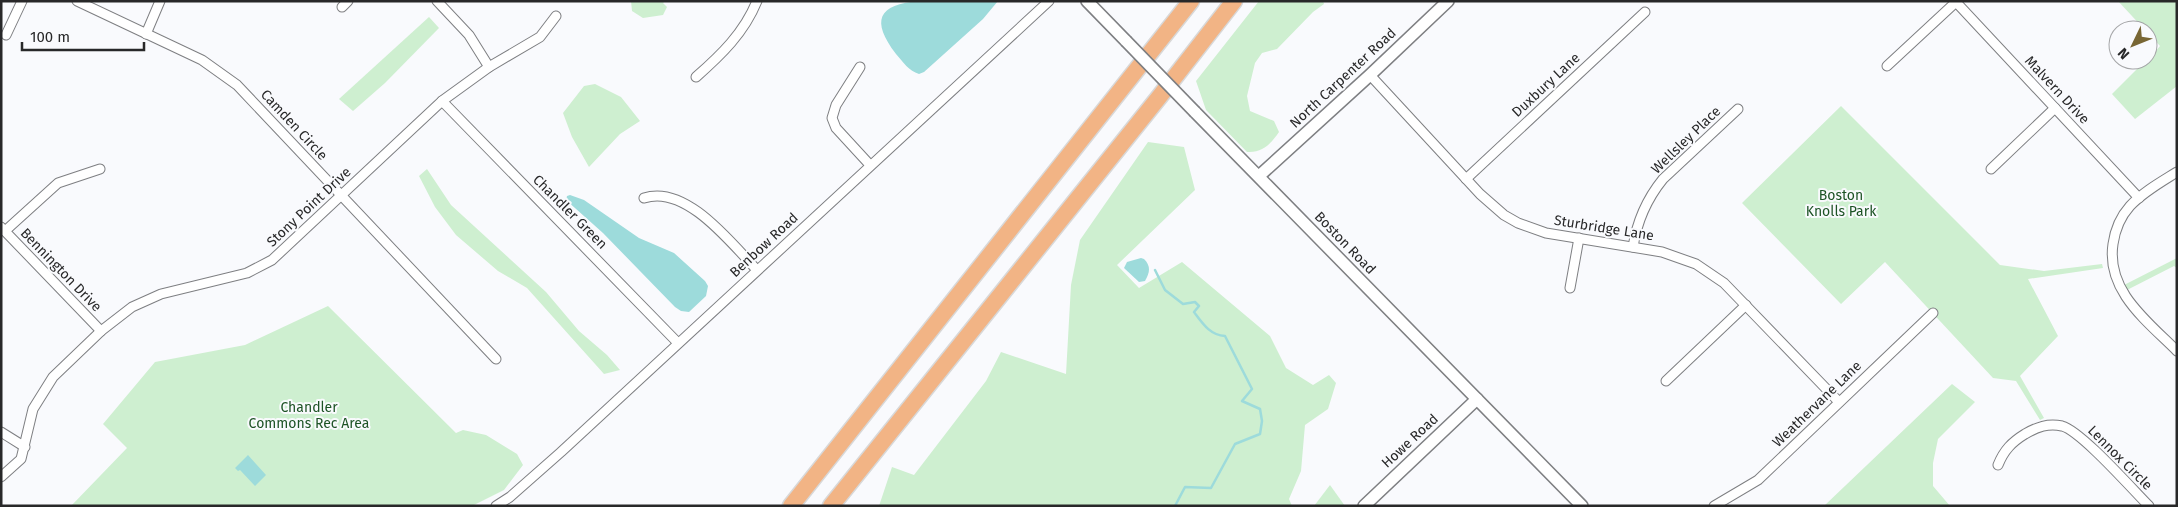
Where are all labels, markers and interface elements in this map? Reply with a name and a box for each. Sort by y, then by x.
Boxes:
scale bar [22,20,145,52]
north arrow [2108,20,2158,70]
street label: North Carpenter Road [1286,24,1400,132]
text: 100 m [30,28,70,46]
text: N [2114,44,2133,63]
street label: Duxbury Lane [1508,49,1584,121]
street label: Malvern Drive [2021,52,2093,128]
street label: Camden Circle [257,86,331,164]
street label: Wellsley Place [1648,103,1724,177]
street label: Stony Point Drive [263,164,355,250]
street label: Chandler Green [529,171,611,253]
park label: Boston Knolls Park [1806,187,1877,220]
street label: Boston Road [1311,208,1379,278]
street label: Benbow Road [726,209,802,281]
street label: Sturbridge Lane [1553,212,1655,244]
street label: Bennington Drive [17,225,105,315]
street label: Weathervane Lane [1769,357,1865,451]
park label: Chandler Commons Rec Area [249,399,369,432]
street label: Howe Road [1378,410,1442,472]
street label: Lennox Circle [2084,422,2156,494]

